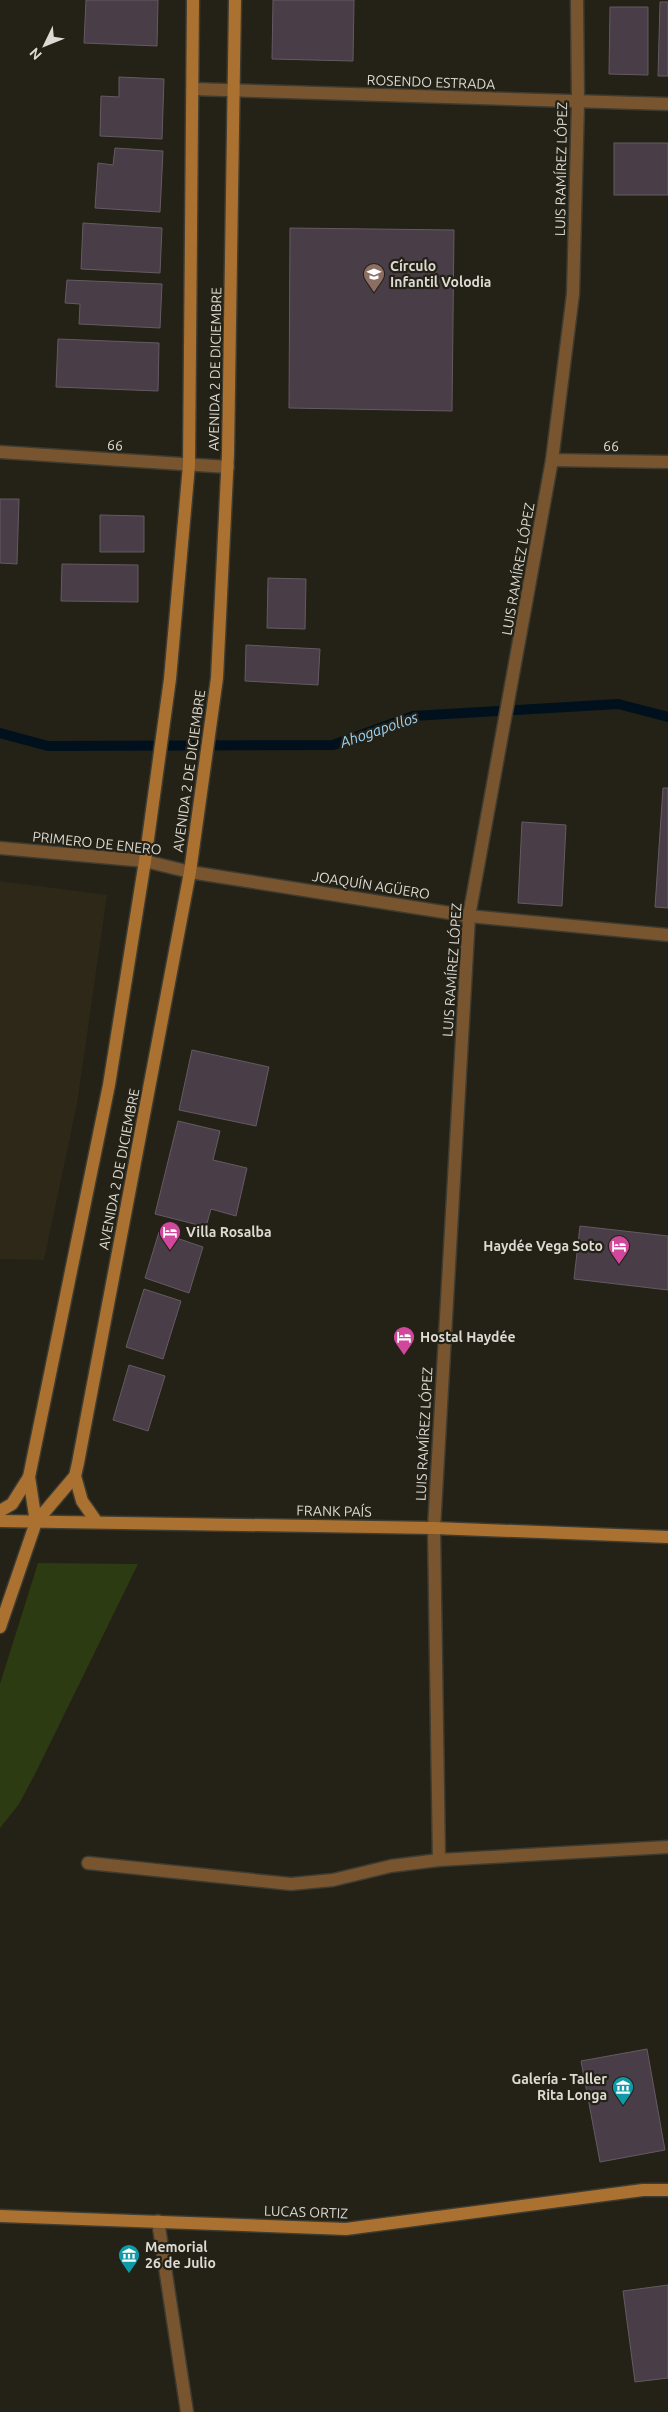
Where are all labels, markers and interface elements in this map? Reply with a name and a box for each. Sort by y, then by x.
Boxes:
north arrow [20,20,70,70]
text: N [26,45,45,63]
street label: ROSENDO ESTRADA [366,72,496,92]
street label: LUIS RAMÍREZ LÓPEZ [551,102,570,236]
place label: Círculo Infantil Volodia [390,258,491,290]
school or university icon: Círculo Infantil Volodia [362,262,386,293]
street label: AVENIDA 2 DE DICIEMBRE [206,287,224,451]
street label: 66 [107,436,124,454]
street label: 66 [603,438,619,454]
street label: LUIS RAMÍREZ LÓPEZ [497,501,538,636]
street label: AVENIDA 2 DE DICIEMBRE [170,689,208,853]
water label: Ahogapollos [337,708,421,751]
street label: PRIMERO DE ENERO [32,828,162,858]
street label: JOAQUÍN AGÜERO [311,867,431,902]
street label: LUIS RAMÍREZ LÓPEZ [438,902,465,1037]
street label: AVENIDA 2 DE DICIEMBRE [96,1087,143,1251]
hotel icon: Villa Rosalba [158,1220,182,1251]
place label: Villa Rosalba [186,1224,272,1240]
hotel icon: Haydée Vega Soto [607,1234,631,1265]
place label: Haydée Vega Soto [483,1238,603,1254]
hotel icon: Hostal Haydée [392,1325,416,1356]
place label: Hostal Haydée [420,1329,516,1345]
street label: LUIS RAMÍREZ LÓPEZ [412,1366,436,1501]
street label: FRANK PAÍS [296,1501,372,1520]
place label: Galería - Taller Rita Longa [512,2071,607,2103]
museum icon: Galería - Taller Rita Longa [611,2075,635,2106]
street label: LUCAS ORTIZ [264,2203,348,2221]
place label: Memorial 26 de Julio [145,2239,216,2271]
museum icon: Memorial 26 de Julio [117,2243,141,2274]

